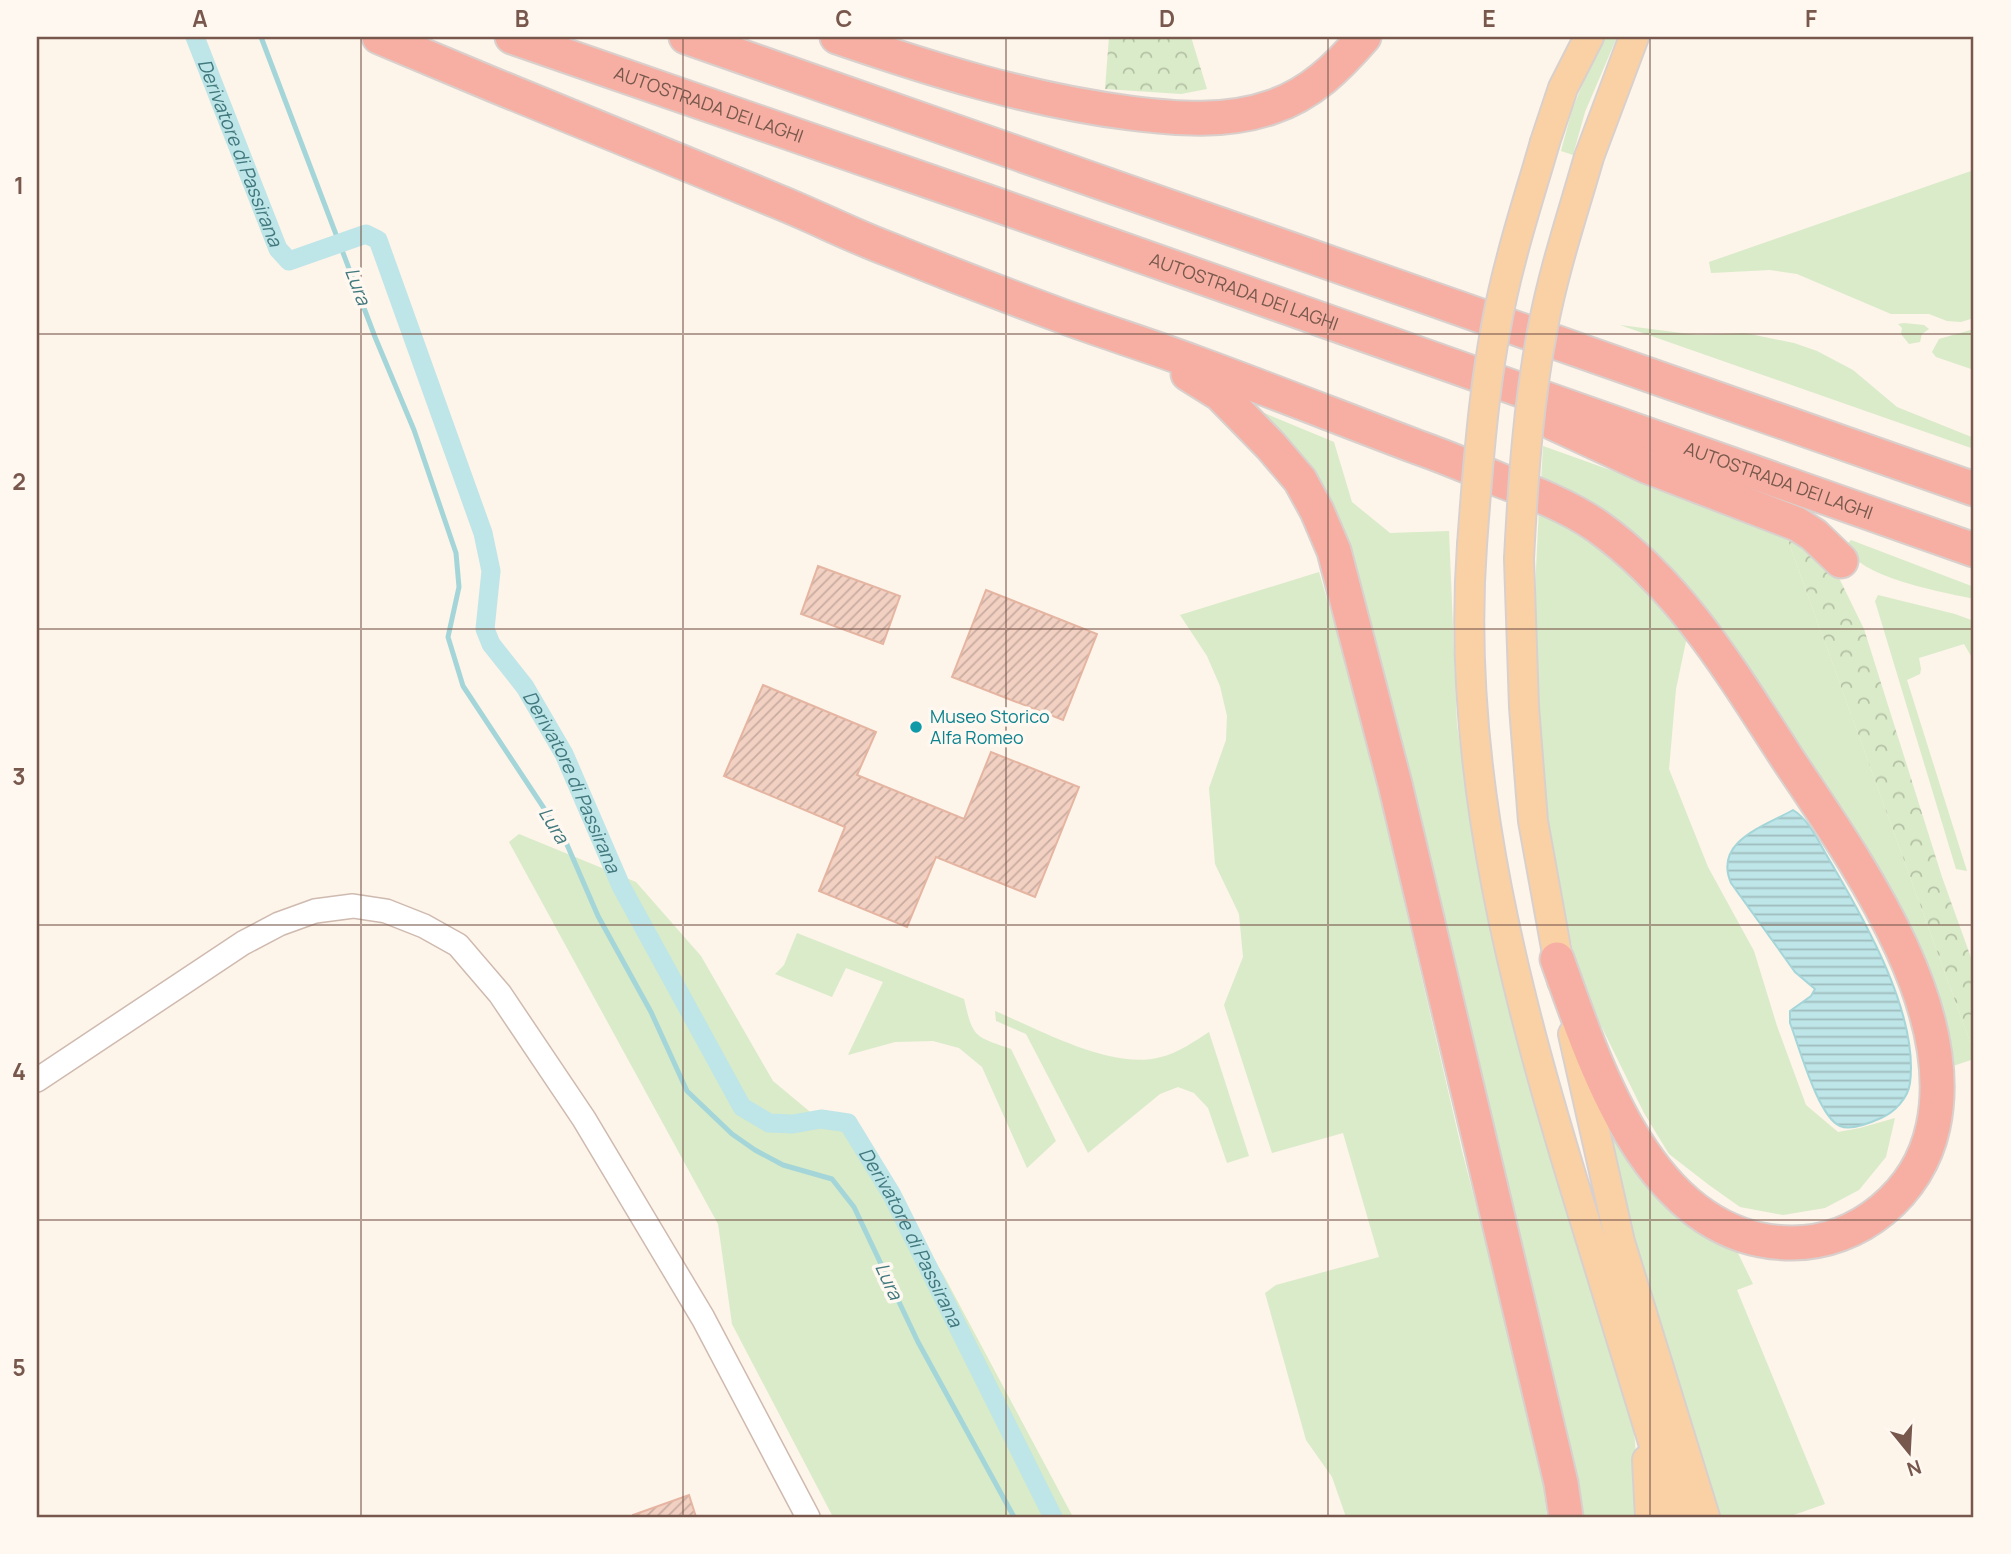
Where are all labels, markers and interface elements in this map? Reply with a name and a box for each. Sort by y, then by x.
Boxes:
text: A [192,2,208,34]
text: B [515,2,529,34]
text: C [836,2,853,34]
text: D [1159,2,1175,34]
text: E [1482,2,1496,34]
text: F [1805,2,1817,34]
water label: Derivatore di Passirana [192,55,289,251]
street label: AUTOSTRADA DEI LAGHI [611,60,807,148]
text: 1 [14,169,24,201]
street label: AUTOSTRADA DEI LAGHI [1147,247,1342,336]
water label: Lura [339,264,377,310]
street label: AUTOSTRADA DEI LAGHI [1681,436,1876,524]
text: 2 [12,465,26,497]
water label: Derivatore di Passirana [517,686,627,878]
place label: Museo Storico Alfa Romeo [930,704,1050,749]
marker: Museo Storico Alfa Romeo [908,719,924,735]
text: 3 [12,760,26,792]
water label: Lura [533,802,576,849]
text: 4 [12,1055,26,1087]
water label: Derivatore di Passirana [853,1142,969,1332]
water label: Lura [869,1258,909,1305]
text: 5 [12,1351,26,1383]
north arrow [1874,1418,1944,1488]
text: N [1904,1454,1925,1483]

